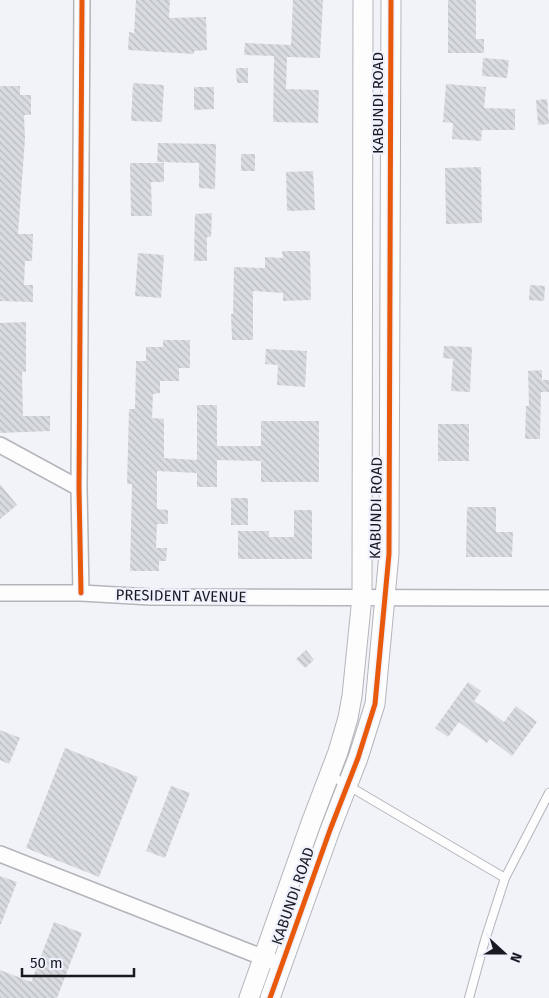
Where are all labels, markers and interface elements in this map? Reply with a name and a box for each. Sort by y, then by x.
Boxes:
street label: KABUNDI ROAD [369,52,387,154]
street label: KABUNDI ROAD [366,457,386,559]
street label: PRESIDENT AVENUE [115,586,247,606]
street label: KABUNDI ROAD [268,845,318,947]
north arrow [479,928,529,978]
scale bar [22,946,135,978]
text: N [506,950,525,965]
text: 50 m [30,954,63,972]

